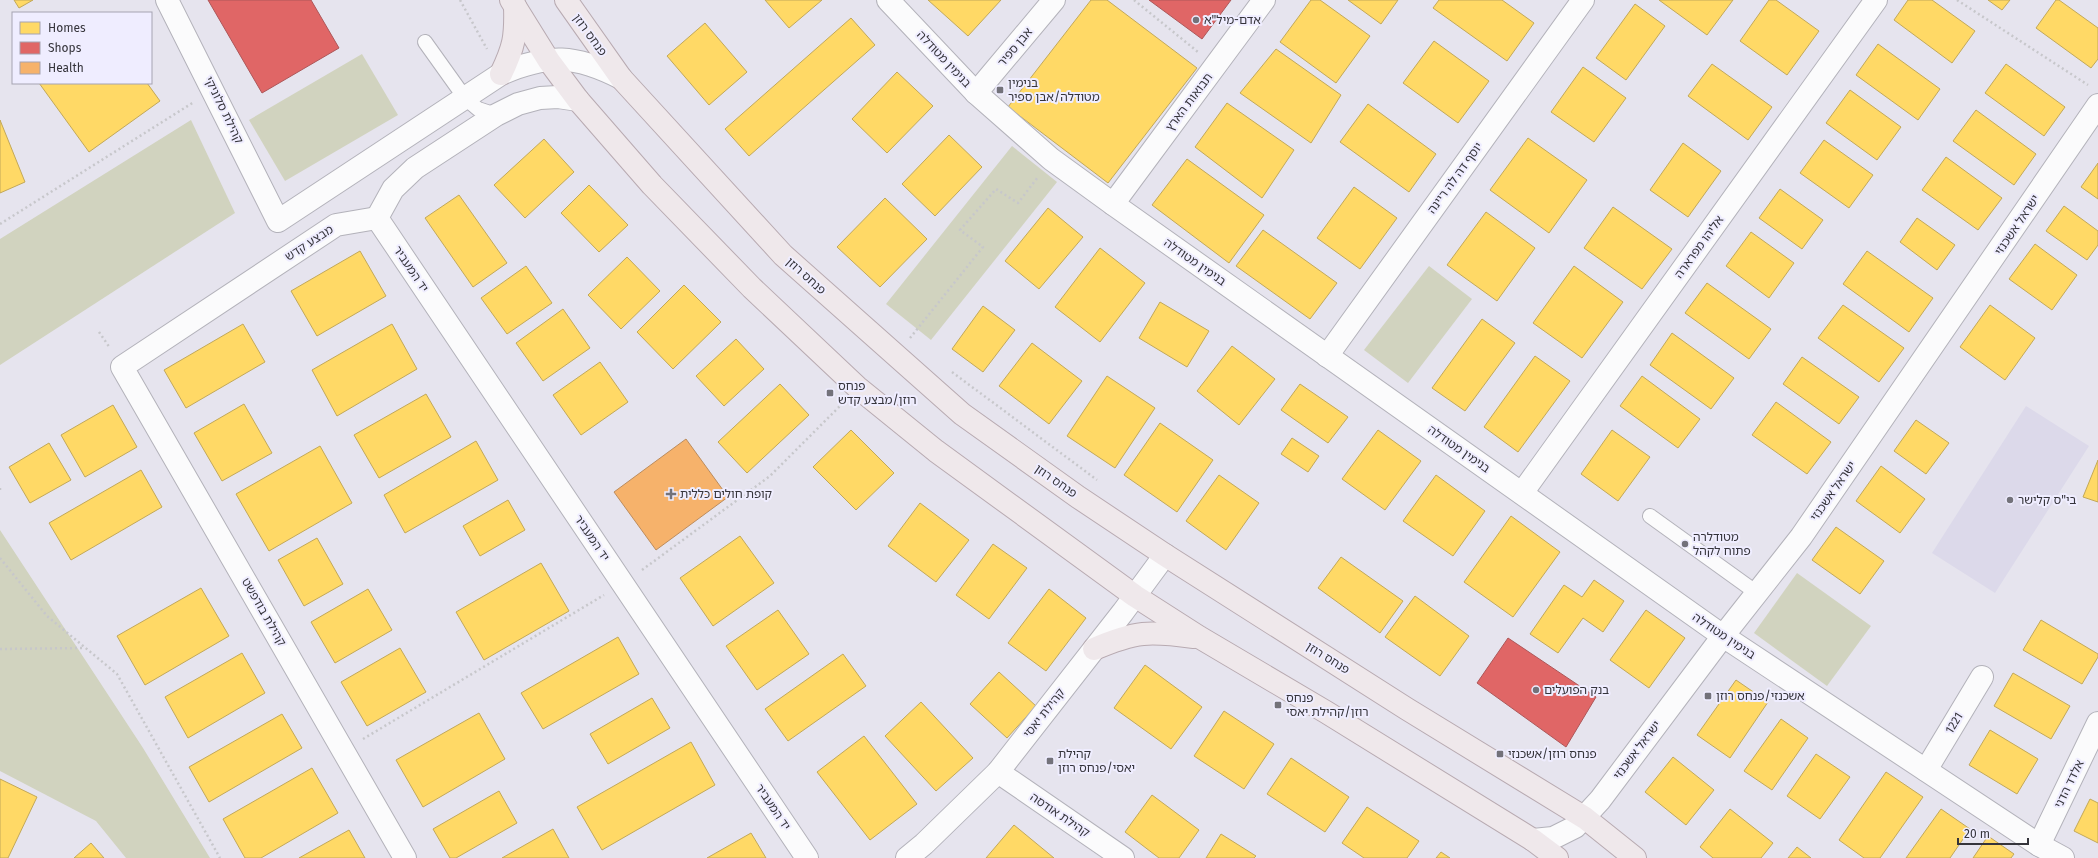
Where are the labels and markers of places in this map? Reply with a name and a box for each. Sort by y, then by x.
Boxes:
place label: אדם-מיל"א [1204,13,1261,27]
marker: אדם-מיל"א [1191,15,1201,25]
place label: בנימין מטודלה/אבן ספיר [1008,76,1100,104]
marker: בנימין מטודלה/אבן ספיר [995,85,1005,95]
place label: פנחס רוזן/מבצע קדש [838,379,917,407]
marker: פנחס רוזן/מבצע קדש [825,388,835,398]
place label: קופת חולים כללית [680,487,773,501]
marker: קופת חולים כללית [665,488,677,500]
place label: בי"ס קלישר [2018,493,2076,507]
marker: בי"ס קלישר [2005,495,2015,505]
place label: מטודלרה פתוח לקהל [1693,530,1751,558]
marker: מטודלרה פתוח לקהל [1680,539,1690,549]
place label: בנק הפועלים [1544,683,1609,697]
marker: בנק הפועלים [1531,685,1541,695]
place label: אשכנזי/פנחס רוזן [1716,689,1805,703]
place label: פנחס רוזן/קהילת יאסי [1286,691,1369,719]
marker: אשכנזי/פנחס רוזן [1703,691,1713,701]
marker: פנחס רוזן/קהילת יאסי [1273,700,1283,710]
place label: קהילת יאסי/פנחס רוזן [1058,747,1135,775]
place label: פנחס רוזן/אשכנזי [1508,747,1597,761]
marker: פנחס רוזן/אשכנזי [1495,749,1505,759]
marker: קהילת יאסי/פנחס רוזן [1045,756,1055,766]

